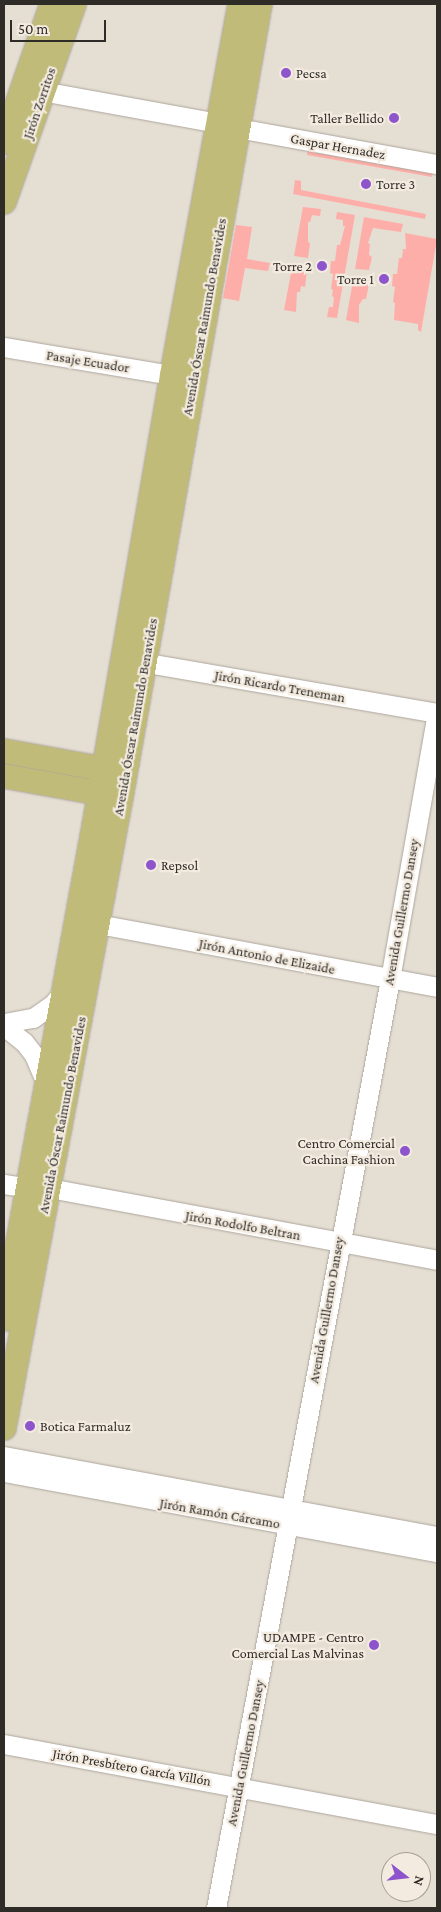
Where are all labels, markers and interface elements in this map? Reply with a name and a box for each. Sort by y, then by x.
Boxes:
scale bar [12,10,109,42]
text: 50 m [18,21,48,37]
street label: Jirón Zorritos [19,65,59,141]
place label: Pecsa [296,65,327,81]
marker: Pecsa [280,67,292,79]
place label: Taller Bellido [310,110,384,126]
marker: Taller Bellido [388,112,400,124]
street label: Gaspar Hernadez [289,129,387,163]
place label: Torre 3 [376,176,415,192]
marker: Torre 3 [360,178,372,190]
street label: Avenida Óscar Raimundo Benavides [178,217,230,417]
place label: Torre 2 [273,258,312,274]
marker: Torre 2 [316,260,328,272]
place label: Torre 1 [337,271,374,287]
marker: Torre 1 [378,273,390,285]
street label: Pasaje Ecuador [45,346,131,376]
street label: Avenida Óscar Raimundo Benavides [109,617,161,817]
street label: Jirón Ricardo Treneman [213,666,347,706]
street label: Avenida Guillermo Dansey [380,837,422,987]
place label: Repsol [161,857,198,873]
marker: Repsol [145,859,157,871]
street label: Jirón Antonio de Elizaide [198,935,336,977]
street label: Avenida Óscar Raimundo Benavides [35,1015,89,1215]
place label: Centro Comercial Cachina Fashion [297,1135,395,1168]
marker: Centro Comercial Cachina Fashion [399,1145,411,1157]
street label: Jirón Rodolfo Beltran [184,1207,302,1243]
street label: Avenida Guillermo Dansey [305,1235,347,1385]
place label: Botica Farmaluz [40,1418,131,1434]
marker: Botica Farmaluz [24,1420,36,1432]
street label: Jirón Ramón Cárcamo [158,1494,282,1532]
place label: UDAMPE - Centro Comercial Las Malvinas [232,1629,364,1661]
marker: UDAMPE - Centro Comercial Las Malvinas [368,1639,380,1651]
street label: Avenida Guillermo Dansey [223,1679,267,1827]
street label: Jirón Presbítero García Villón [51,1745,213,1789]
north arrow [381,1852,431,1902]
text: N [410,1874,428,1888]

